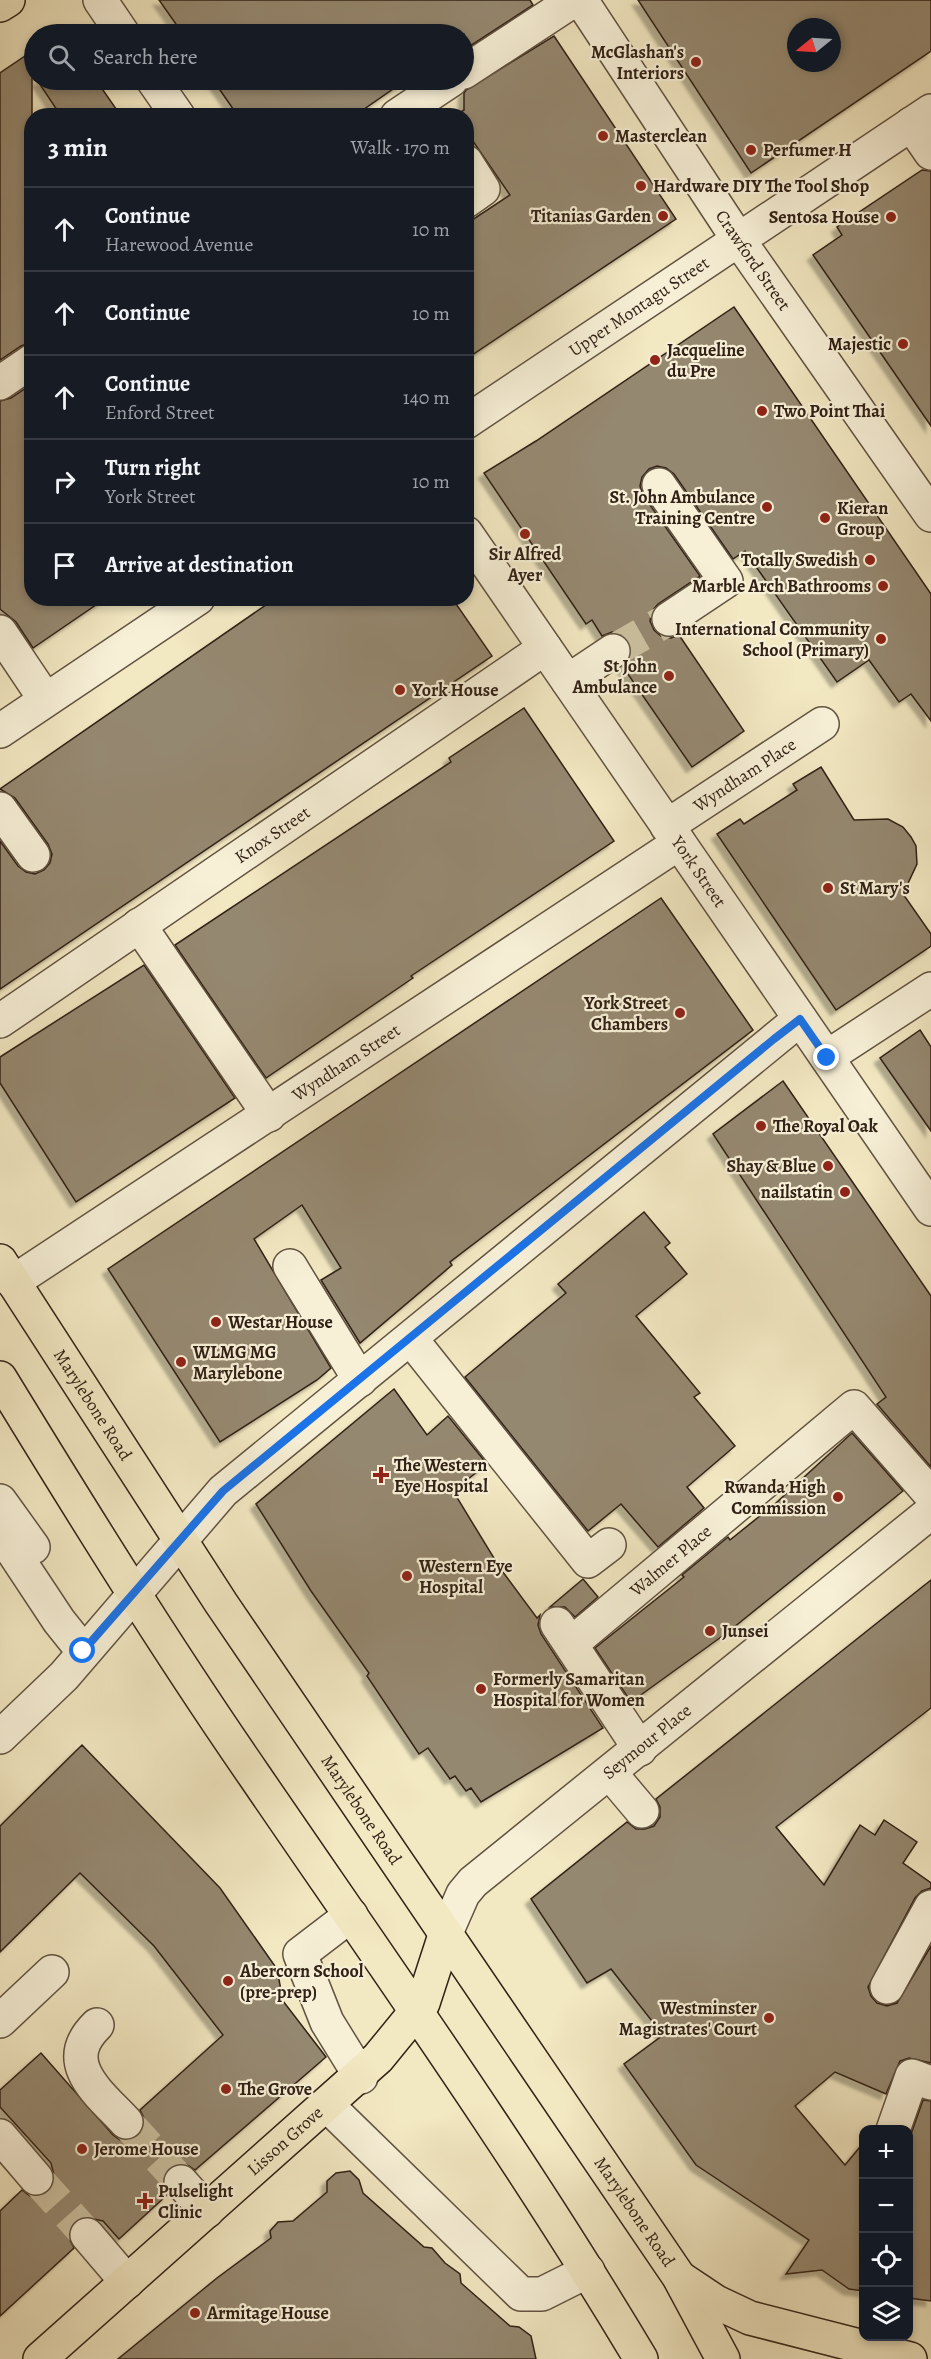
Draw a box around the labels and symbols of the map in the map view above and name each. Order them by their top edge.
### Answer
north arrow [787,18,841,72]
place label: McGlashan's Interiors [591,40,684,85]
marker: McGlashan's Interiors [689,55,703,69]
place label: Masterclean [615,124,707,148]
marker: Masterclean [596,129,610,143]
place label: Perfumer H [763,138,852,162]
marker: Perfumer H [744,143,758,157]
place label: Hardware DIY The Tool Shop [653,174,869,198]
marker: Hardware DIY The Tool Shop [634,179,648,193]
place label: Titanias Garden [531,204,651,228]
street label: Crawford Street [710,205,796,315]
place label: Sentosa House [769,205,879,229]
marker: Titanias Garden [656,209,670,223]
marker: Sentosa House [884,210,898,224]
street label: Upper Montagu Street [564,251,714,362]
place label: Majestic [828,332,891,356]
marker: Majestic [896,337,910,351]
place label: Jacqueline du Pre [667,338,745,383]
marker: Jacqueline du Pre [648,353,662,367]
place label: Two Point Thai [774,399,885,423]
marker: Two Point Thai [755,404,769,418]
place label: St. John Ambulance Training Centre [609,485,755,530]
place label: Kieran Group [837,496,888,541]
marker: St. John Ambulance Training Centre [760,500,774,514]
marker: Kieran Group [818,511,832,525]
marker: Sir Alfred Ayer [518,527,532,541]
place label: Sir Alfred Ayer [489,542,562,587]
place label: Totally Swedish [741,548,858,572]
marker: Totally Swedish [863,553,877,567]
place label: Marble Arch Bathrooms [692,574,871,598]
marker: Marble Arch Bathrooms [876,579,890,593]
place label: International Community School (Primary) [675,617,870,662]
marker: International Community School (Primary) [874,632,888,646]
place label: St John Ambulance [572,654,657,699]
marker: St John Ambulance [662,669,676,683]
place label: York House [411,678,498,702]
marker: York House [393,683,407,697]
street label: Wyndham Place [688,732,801,818]
street label: Knox Street [230,800,315,869]
street label: York Street [665,830,732,912]
place label: St Mary's [840,876,910,900]
marker: St Mary's [821,881,835,895]
place label: York Street Chambers [583,991,668,1036]
marker: York Street Chambers [673,1006,687,1020]
street label: Wyndham Street [287,1018,405,1107]
route end [813,1044,839,1070]
place label: The Royal Oak [773,1114,878,1138]
marker: The Royal Oak [754,1119,768,1133]
place label: Shay & Blue [726,1154,816,1178]
marker: Shay & Blue [821,1159,835,1173]
place label: nailstatin [761,1180,833,1204]
marker: nailstatin [838,1185,852,1199]
place label: Westar House [227,1310,333,1334]
marker: Westar House [209,1315,223,1329]
place label: WLMG MG Marylebone [192,1340,283,1385]
street label: Marylebone Road [48,1344,138,1465]
marker: WLMG MG Marylebone [174,1355,188,1369]
place label: The Western Eye Hospital [394,1453,488,1498]
marker: The Western Eye Hospital [372,1466,390,1484]
place label: Rwanda High Commission [724,1475,826,1520]
marker: Rwanda High Commission [831,1490,845,1504]
street label: Walmer Place [624,1519,717,1602]
place label: Western Eye Hospital [418,1554,512,1599]
marker: Western Eye Hospital [400,1569,414,1583]
place label: Junsei [722,1619,768,1643]
marker: Junsei [703,1624,717,1638]
route start [69,1637,95,1663]
place label: Formerly Samaritan Hospital for Women [493,1667,645,1712]
marker: Formerly Samaritan Hospital for Women [474,1682,488,1696]
street label: Seymour Place [598,1698,696,1785]
street label: Marylebone Road [315,1750,408,1870]
place label: Abercorn School (pre-prep) [239,1959,364,2004]
marker: Abercorn School (pre-prep) [221,1974,235,1988]
place label: Westminster Magistrates' Court [619,1996,758,2041]
marker: Westminster Magistrates' Court [762,2011,776,2025]
place label: The Grove [238,2077,312,2101]
marker: The Grove [219,2082,233,2096]
street label: Lisson Grove [242,2101,328,2181]
place label: Jerome House [94,2137,199,2161]
marker: Jerome House [75,2142,89,2156]
street label: Marylebone Road [589,2152,681,2272]
place label: Pulselight Clinic [158,2179,233,2224]
marker: Pulselight Clinic [136,2192,154,2210]
place label: Armitage House [206,2301,329,2325]
marker: Armitage House [188,2306,202,2320]

